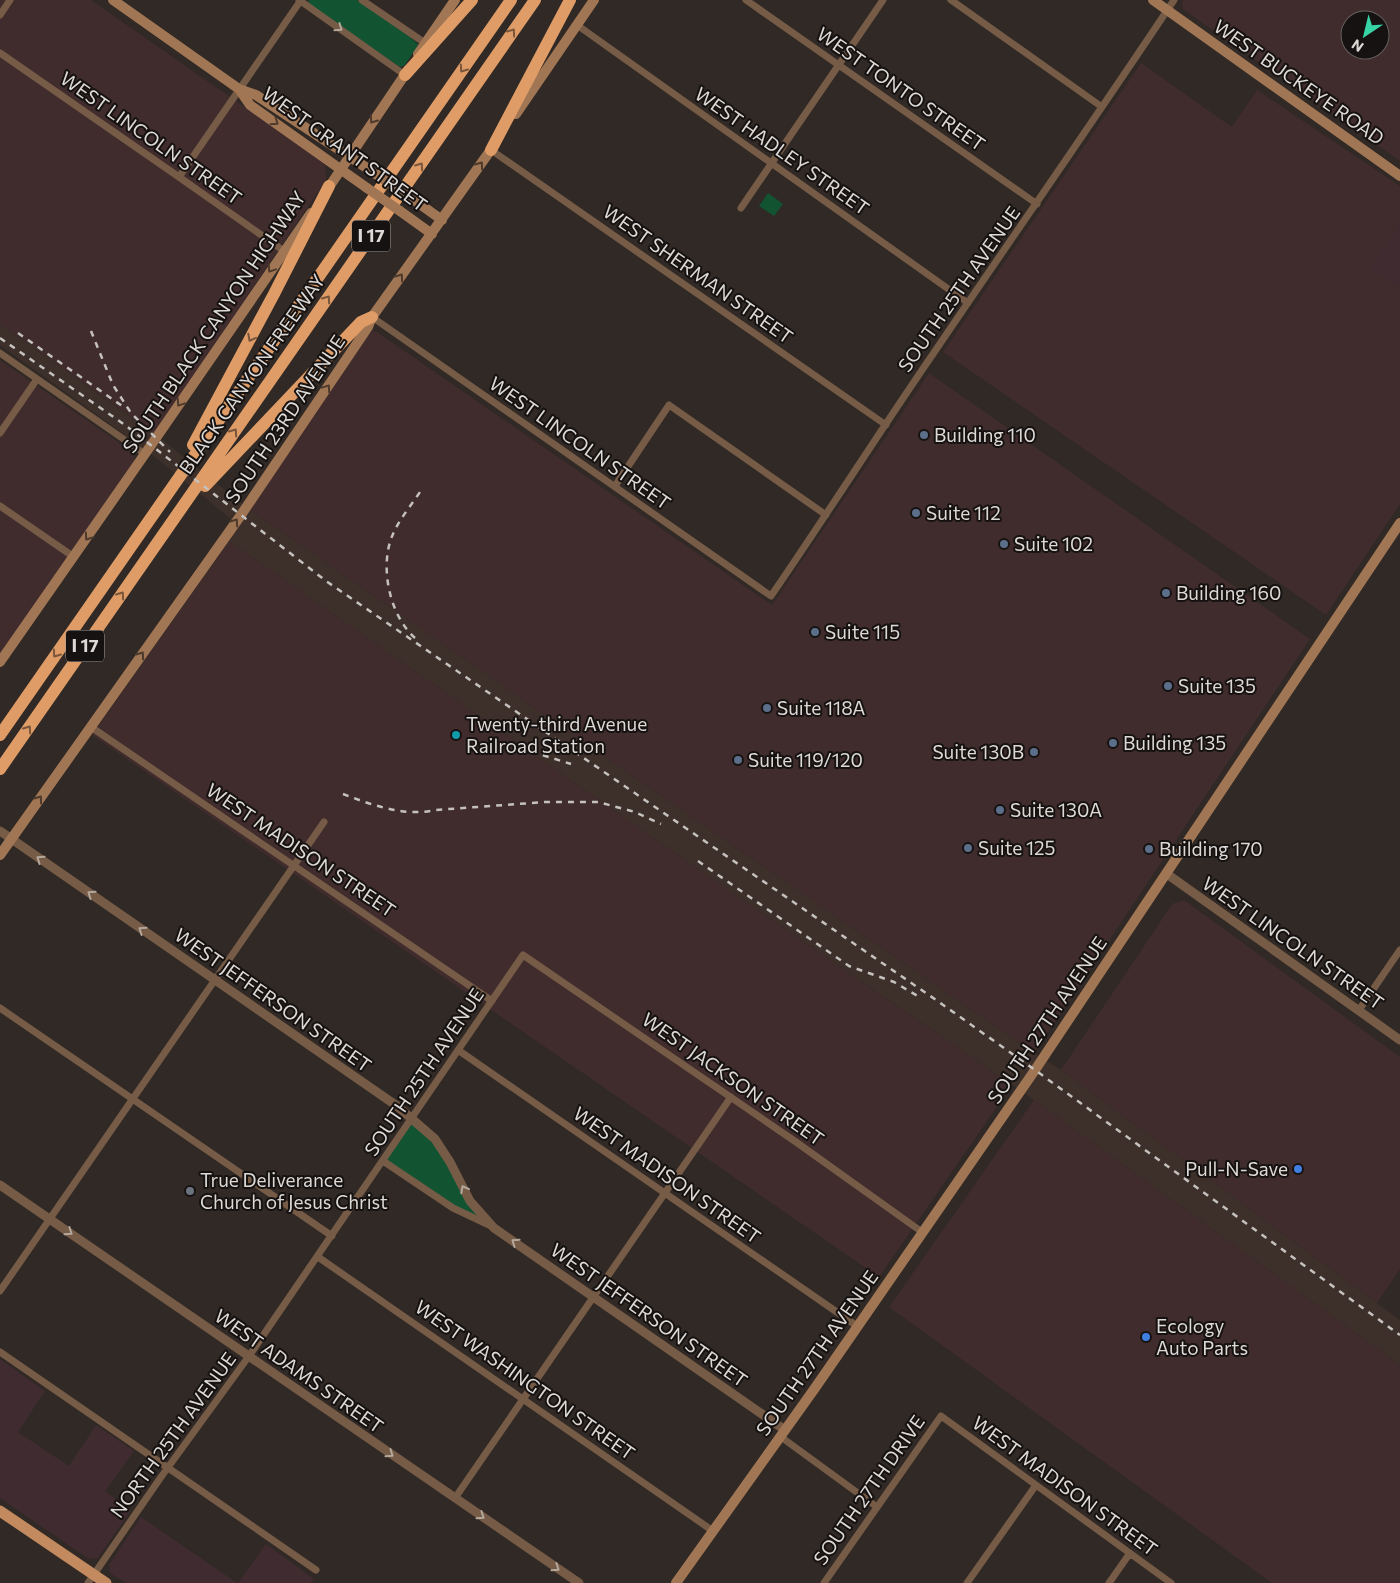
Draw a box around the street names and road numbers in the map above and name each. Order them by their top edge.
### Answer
street label: WEST BUCKEYE ROAD [1210,14,1389,149]
street label: WEST TONTO STREET [813,22,990,155]
street label: WEST LINCOLN STREET [56,66,246,209]
street label: WEST GRANT STREET [259,81,432,216]
street label: WEST HADLEY STREET [691,82,874,220]
street label: SOUTH BLACK CANYON HIGHWAY [117,186,310,457]
street label: WEST SHERMAN STREET [599,199,798,348]
street label: SOUTH 25TH AVENUE [893,201,1025,376]
road number: I 17 [352,220,390,252]
street label: BLACK CANYON FREEWAY [174,269,329,478]
street label: SOUTH 23RD AVENUE [220,330,349,507]
street label: WEST LINCOLN STREET [485,371,675,514]
road number: I 17 [66,630,104,661]
street label: WEST MADISON STREET [202,778,400,922]
street label: WEST LINCOLN STREET [1198,871,1388,1014]
street label: WEST JEFFERSON STREET [170,923,376,1076]
street label: SOUTH 27TH AVENUE [982,932,1111,1108]
street label: SOUTH 25TH AVENUE [359,984,488,1160]
street label: WEST JACKSON STREET [638,1007,829,1150]
street label: WEST MADISON STREET [569,1101,765,1248]
street label: WEST JEFFERSON STREET [546,1238,752,1391]
street label: SOUTH 27TH AVENUE [751,1266,882,1440]
street label: WEST WASHINGTON STREET [411,1295,640,1464]
street label: WEST ADAMS STREET [211,1304,388,1438]
street label: NORTH 25TH AVENUE [105,1348,240,1522]
street label: SOUTH 27TH DRIVE [808,1410,929,1569]
street label: WEST MADISON STREET [968,1411,1162,1560]

